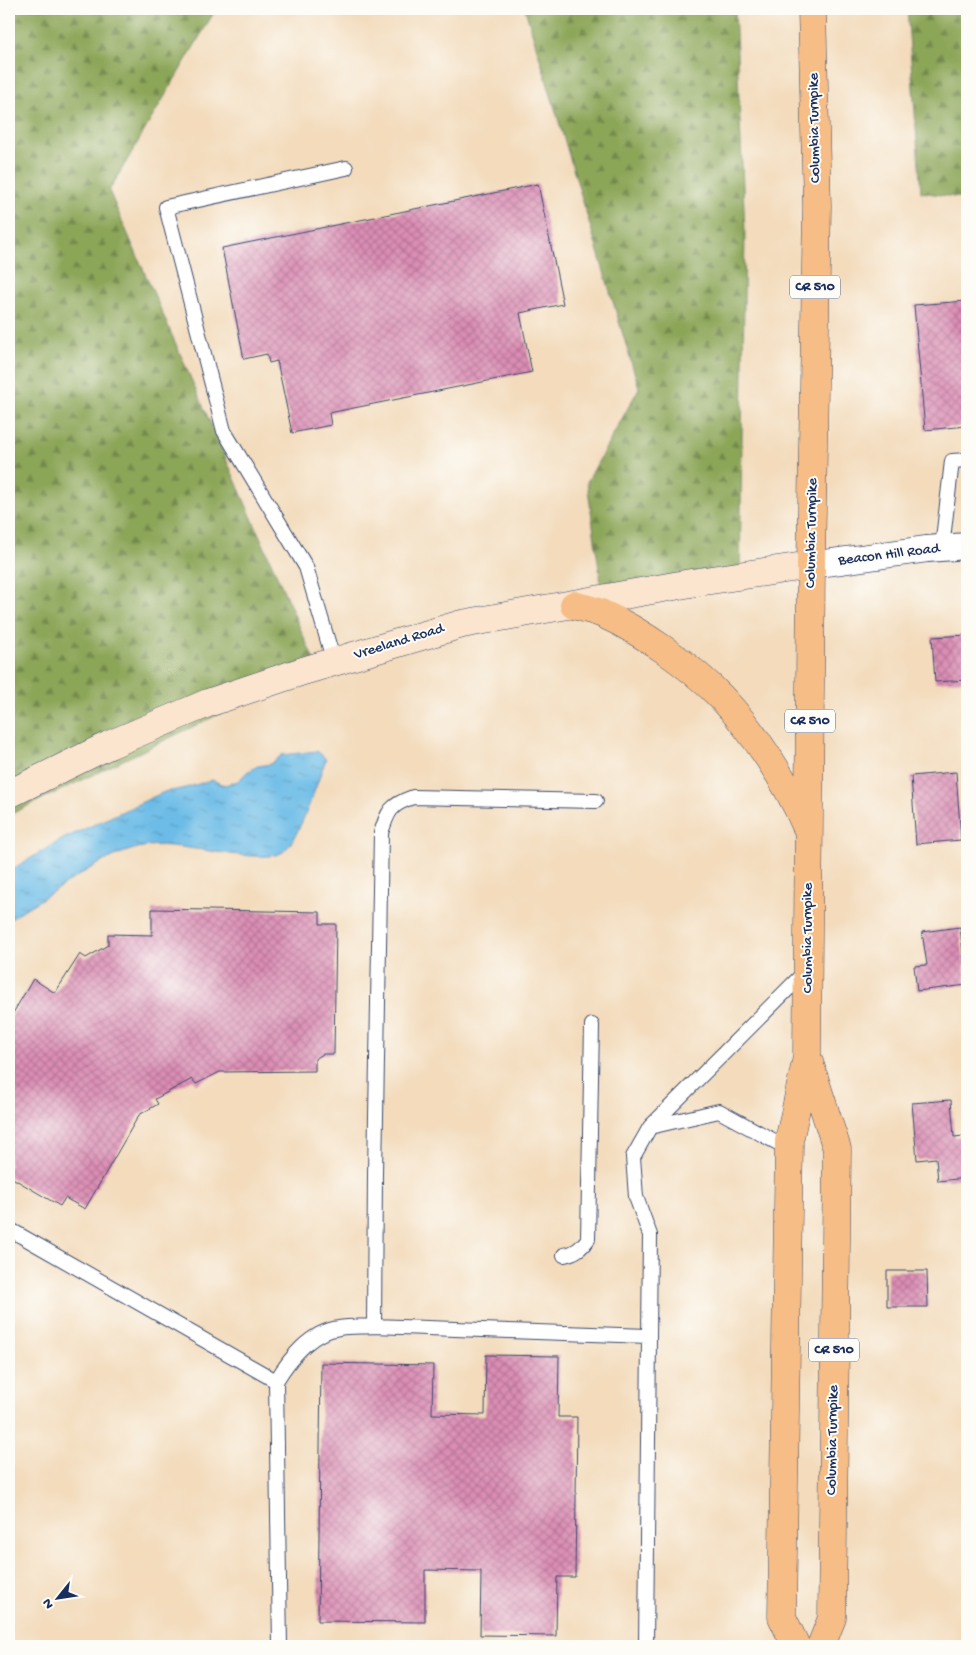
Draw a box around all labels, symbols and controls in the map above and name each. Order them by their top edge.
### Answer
street label: Columbia Turnpike [805,72,825,183]
road number: CR 510 [790,276,840,298]
street label: Columbia Turnpike [802,477,822,588]
street label: Beacon Hill Road [836,540,942,570]
street label: Vreeland Road [351,619,447,664]
road number: CR 510 [785,709,835,732]
street label: Columbia Turnpike [799,883,817,993]
road number: CR 510 [809,1338,859,1362]
street label: Columbia Turnpike [823,1384,843,1495]
north arrow [32,1572,82,1622]
text: N [39,1595,59,1611]

